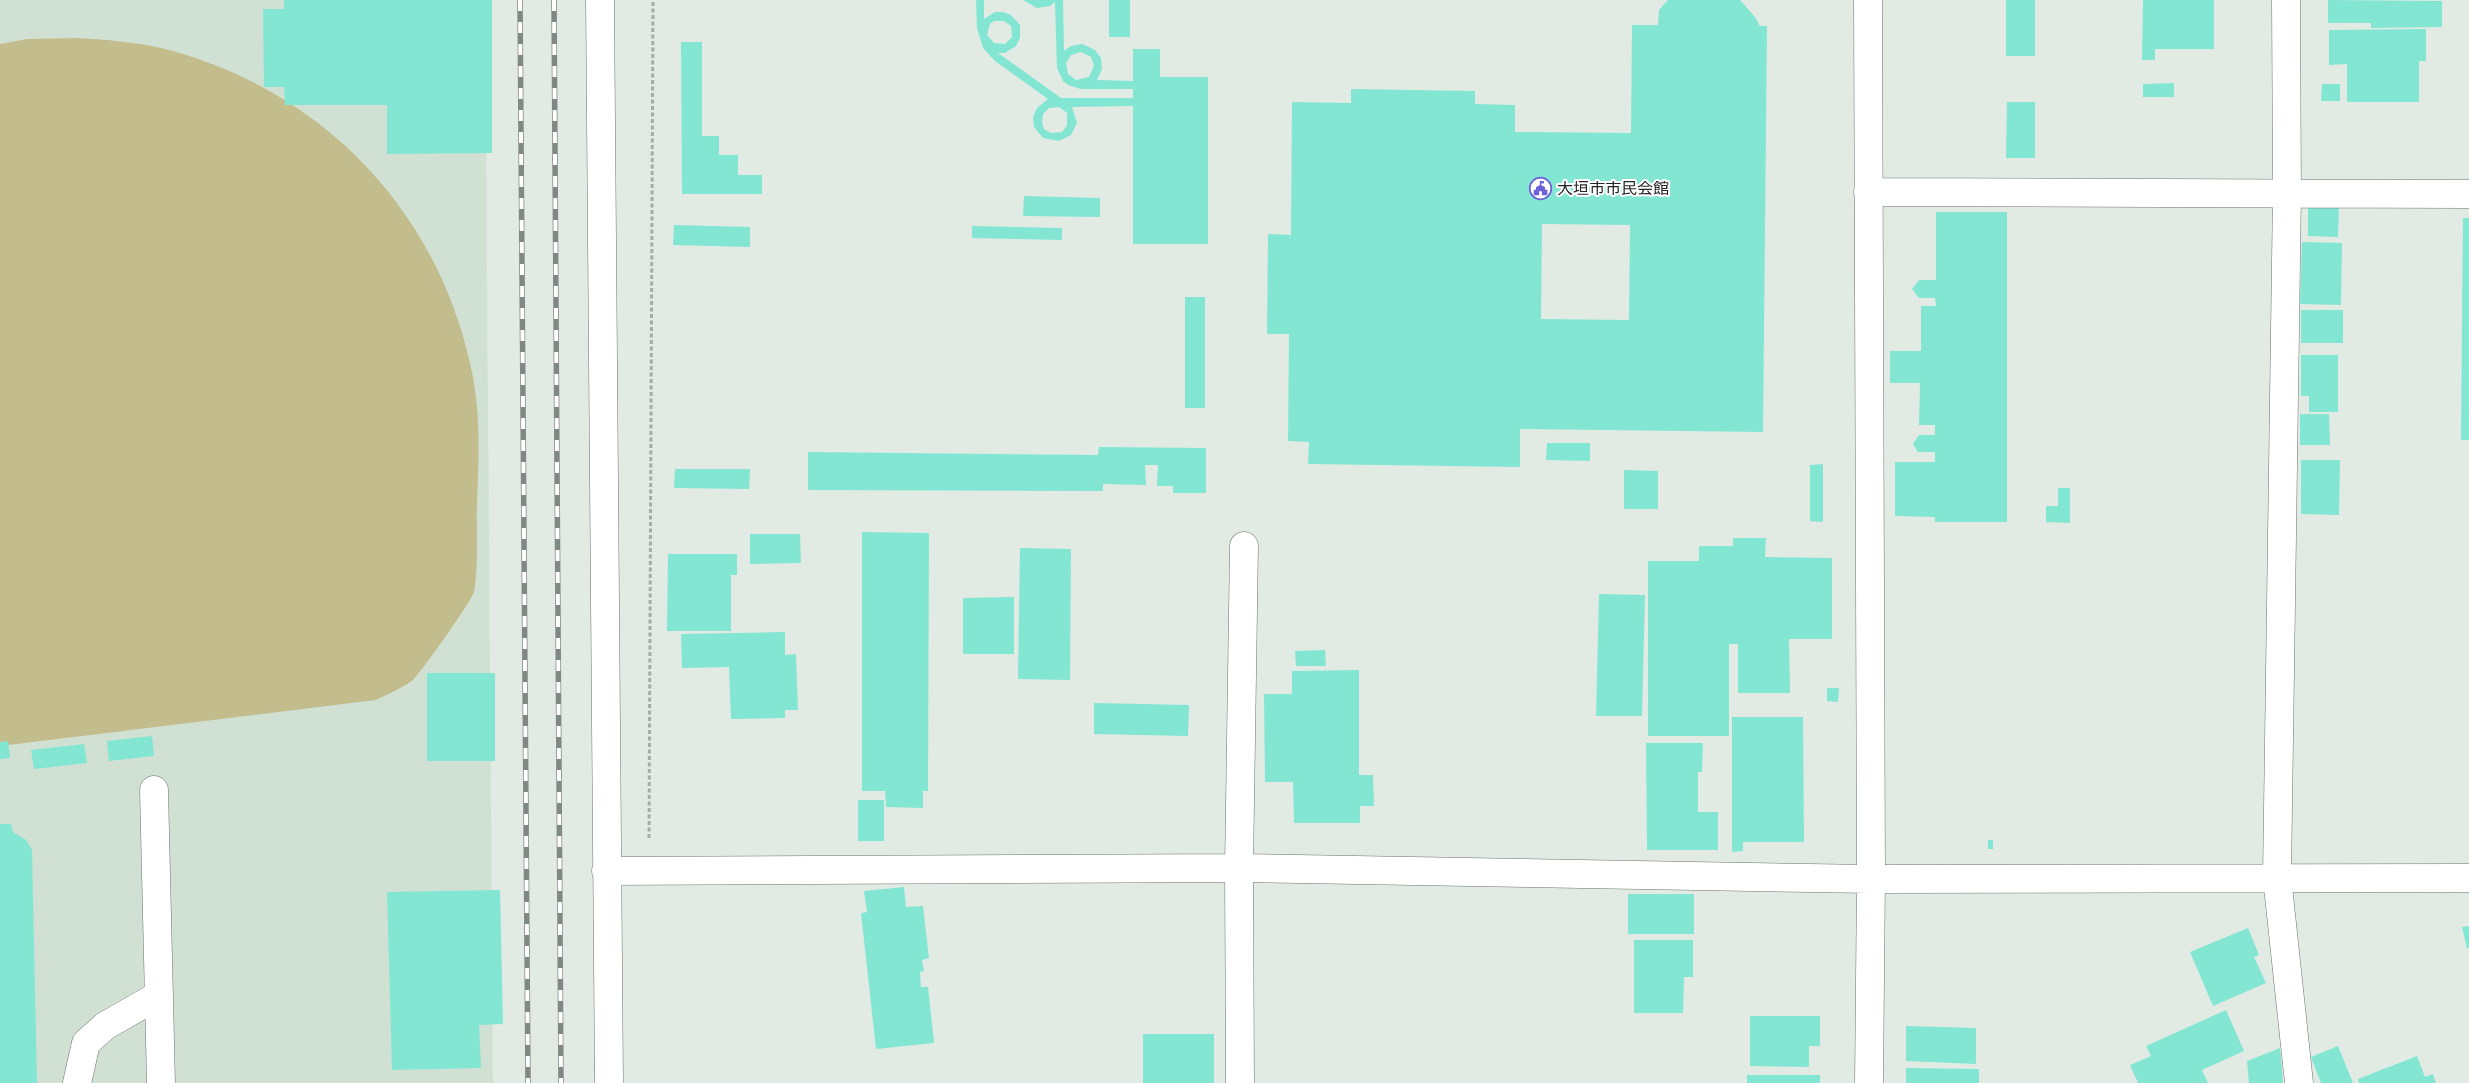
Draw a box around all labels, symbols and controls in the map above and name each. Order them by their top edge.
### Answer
public building icon: 大垣市市民会館 [1529,176,1553,200]
place label: 大垣市市民会館 [1557,179,1669,199]

